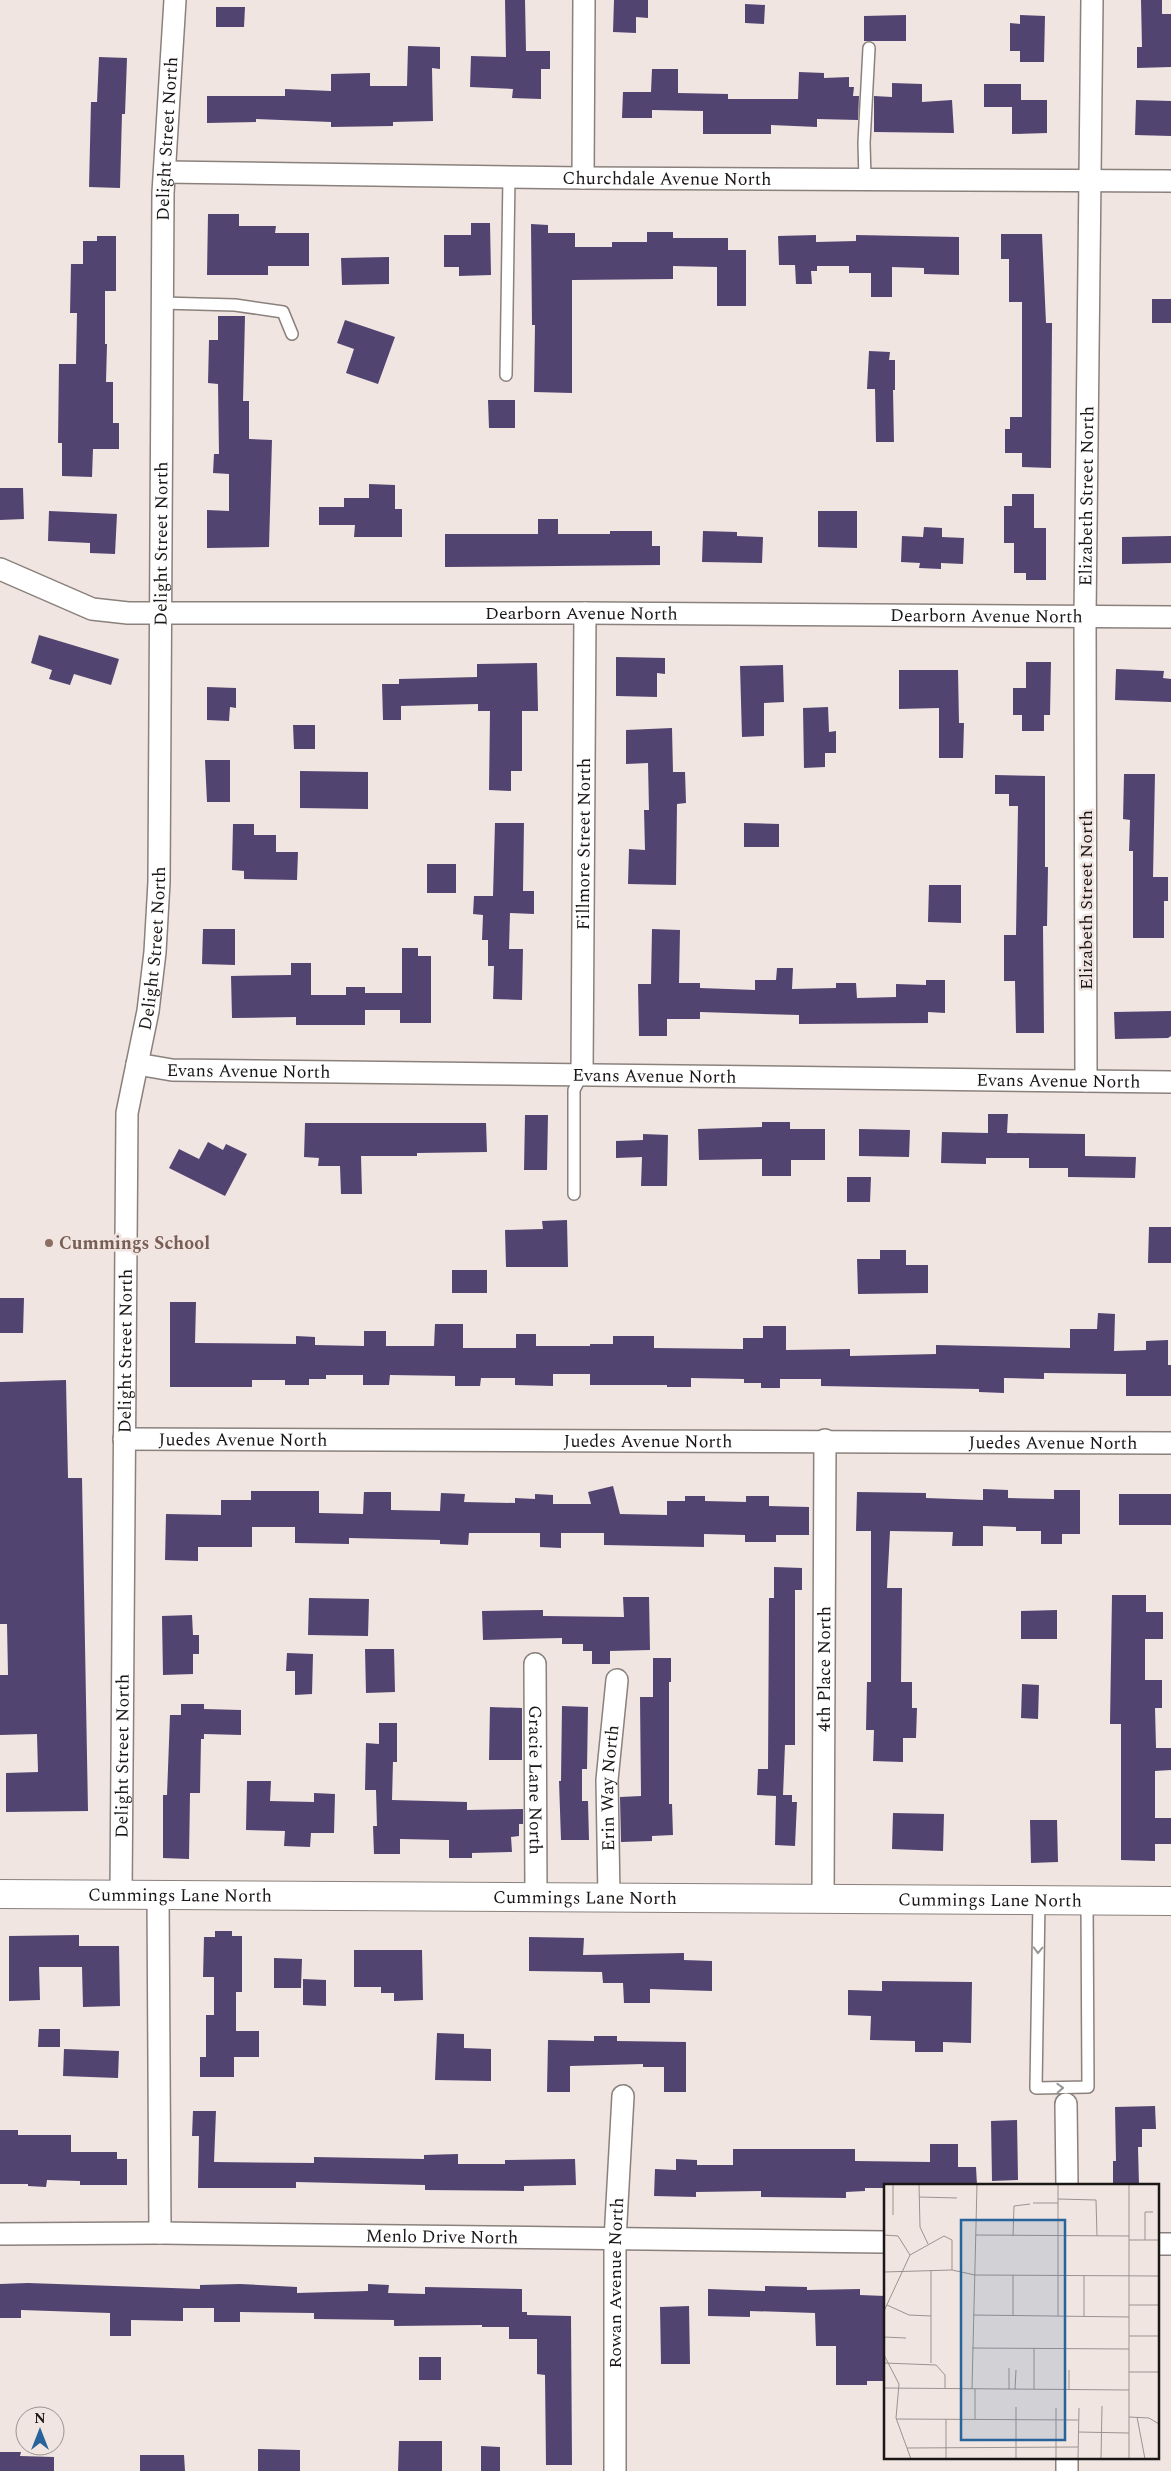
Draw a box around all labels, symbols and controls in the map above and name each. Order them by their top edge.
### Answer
street label: Delight Street North [149,56,185,221]
street label: Churchdale Avenue North [562,164,772,192]
street label: Elizabeth Street North [1072,406,1101,586]
street label: Delight Street North [147,461,175,626]
street label: Dearborn Avenue North [485,600,678,627]
street label: Dearborn Avenue North [890,602,1083,630]
street label: Fillmore Street North [569,758,598,930]
street label: Elizabeth Street North [1073,810,1100,990]
street label: Delight Street North [131,866,173,1033]
street label: Evans Avenue North [166,1056,331,1085]
street label: Evans Avenue North [572,1061,737,1090]
street label: Evans Avenue North [976,1066,1141,1095]
place label: Cummings School [59,1230,210,1257]
marker: Cummings School [43,1237,55,1249]
street label: Delight Street North [111,1269,139,1433]
street label: Juedes Avenue North [159,1426,327,1453]
street label: Juedes Avenue North [564,1427,732,1455]
street label: Juedes Avenue North [969,1429,1137,1456]
street label: 4th Place North [810,1606,838,1732]
street label: Delight Street North [108,1674,136,1838]
street label: Gracie Lane North [522,1705,549,1855]
street label: Erin Way North [593,1724,626,1852]
street label: Cummings Lane North [88,1881,272,1909]
street label: Cummings Lane North [493,1883,677,1912]
street label: Cummings Lane North [898,1886,1082,1914]
one-way arrow [1033,1946,1043,1954]
one-way arrow [1056,2082,1064,2093]
inset map [884,2184,1158,2458]
street label: Rowan Avenue North [601,2197,631,2369]
street label: Menlo Drive North [365,2222,519,2251]
north arrow [15,2406,65,2456]
text: N [34,2408,46,2429]

